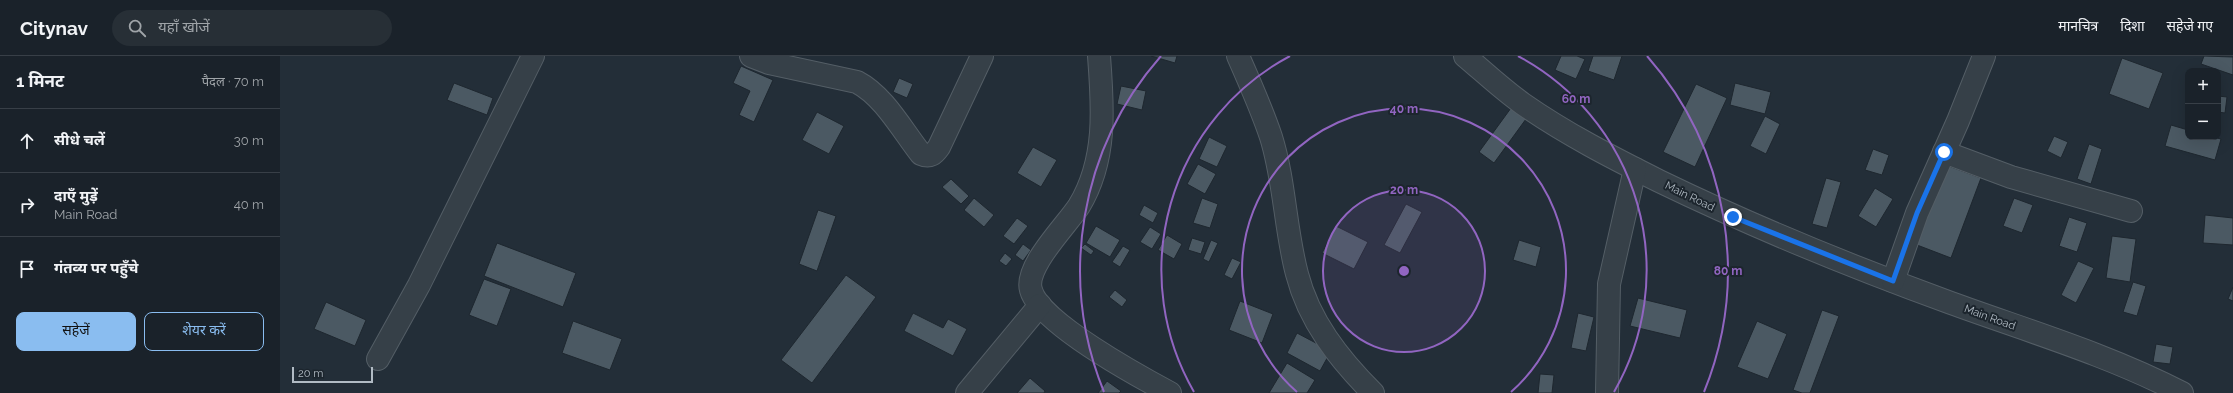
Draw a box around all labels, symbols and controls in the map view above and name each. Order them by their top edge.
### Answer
search box [112,10,392,46]
text: Citynav [20,17,88,39]
icon: search [126,17,148,39]
text: यहाँ खोजें [158,18,210,36]
text: मानचित्र [2058,18,2098,34]
text: दिशा [2120,18,2145,34]
text: सहेजे गए [2167,18,2213,34]
map controls [2185,68,2221,140]
button: + [2185,68,2221,104]
text: 1 मिनट [16,71,64,91]
text: पैदल · 70 m [202,74,264,89]
text: 60 m [1562,92,1590,106]
text: 40 m [1390,102,1418,116]
button: − [2185,104,2221,140]
icon: ahead [16,130,38,152]
text: सीधे चलें [54,131,105,149]
text: 30 m [234,133,264,148]
route start [1935,143,1953,161]
street label: Main Road [1663,179,1717,214]
text: 20 m [1390,183,1418,197]
text: दाएँ मुड़ें [54,187,98,205]
icon: right [16,194,38,216]
text: 40 m [234,197,264,212]
text: Main Road [54,207,117,222]
route end [1724,208,1742,226]
icon: arrive [16,258,38,280]
text: गंतव्य पर पहुँचे [54,259,138,277]
centre of rings [1397,264,1411,278]
text: 80 m [1714,264,1742,278]
street label: Main Road [1962,302,2017,333]
button: सहेजें [16,312,136,351]
button: शेयर करें [144,312,264,351]
scale bar [292,365,373,384]
text: 20 m [298,367,323,380]

